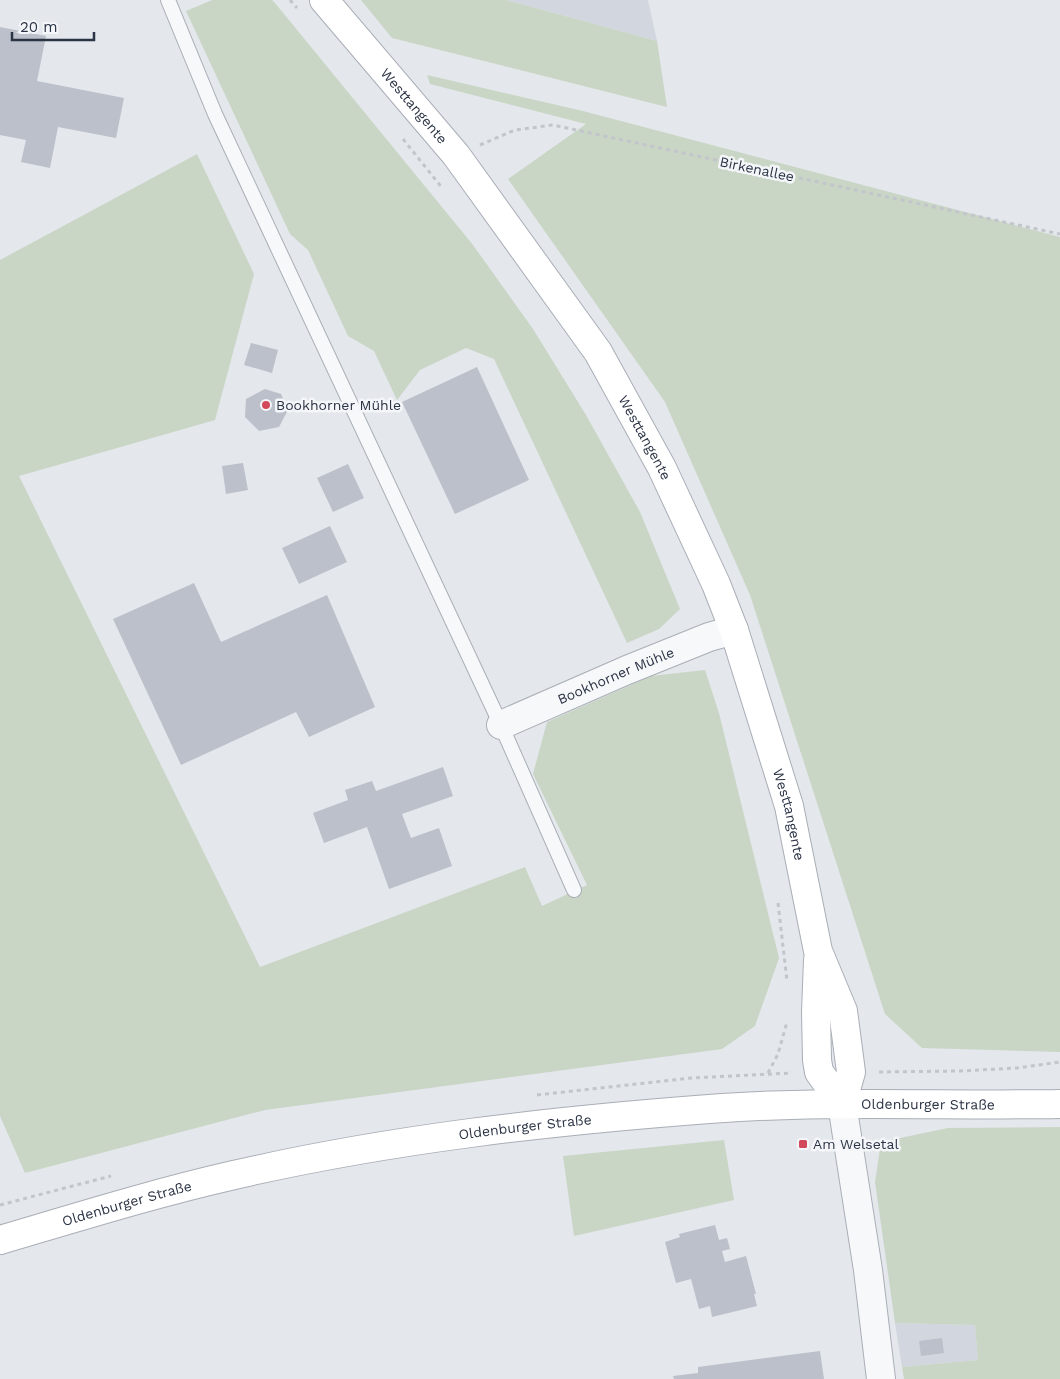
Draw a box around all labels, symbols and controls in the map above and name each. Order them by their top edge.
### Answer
scale bar [12,10,95,42]
text: 20 m [20,18,58,36]
street label: Westtangente [378,65,451,147]
street label: Birkenallee [718,153,796,185]
street label: Westtangente [615,392,674,482]
place label: Bookhorner Mühle [276,397,401,413]
marker: Bookhorner Mühle [260,399,272,411]
street label: Bookhorner Mühle [555,644,676,707]
street label: Westtangente [770,767,808,862]
street label: Oldenburger Straße [861,1096,995,1112]
street label: Oldenburger Straße [457,1111,592,1143]
place label: Am Welsetal [813,1136,899,1152]
marker: Am Welsetal [797,1138,809,1150]
street label: Oldenburger Straße [60,1178,193,1229]

